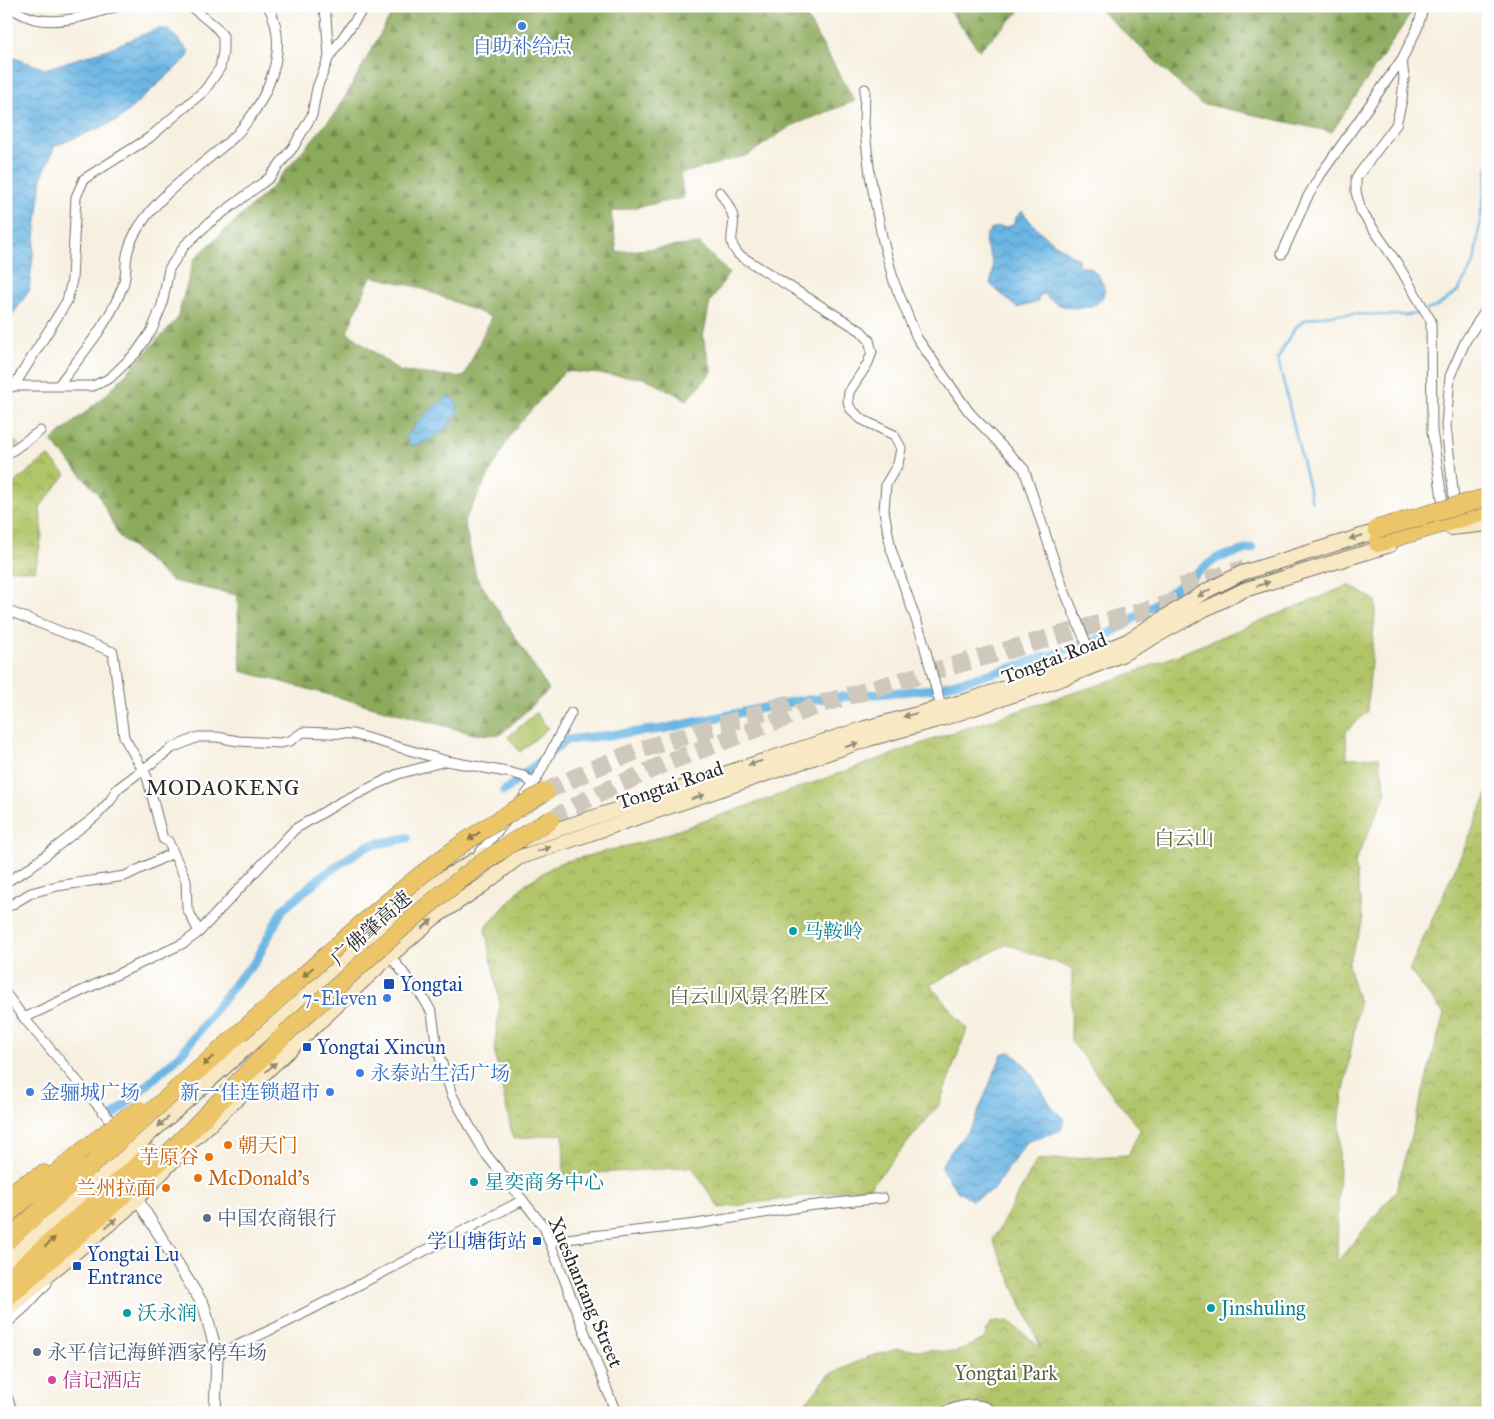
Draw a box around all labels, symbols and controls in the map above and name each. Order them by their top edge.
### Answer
marker: 自助补给点 [516,20,528,32]
place label: 自助补给点 [472,34,572,58]
one-way arrow [1348,534,1363,542]
one-way arrow [1255,580,1270,587]
one-way arrow [1197,588,1210,597]
street label: Tongtai Road [998,627,1110,690]
one-way arrow [903,712,918,720]
one-way arrow [845,741,860,748]
street label: Tongtai Road [614,756,726,815]
one-way arrow [747,760,762,768]
district label: MODAOKENG [146,775,300,801]
one-way arrow [691,792,706,800]
park label: 白云山 [1154,826,1214,850]
one-way arrow [467,831,481,841]
one-way arrow [537,845,552,852]
street label: 广佛肇高速 [326,886,416,970]
one-way arrow [421,919,433,930]
place label: 马鞍岭 [803,919,863,943]
marker: 马鞍岭 [787,925,799,937]
one-way arrow [301,967,314,978]
place label: Yongtai [400,972,463,997]
marker: Yongtai [382,977,396,991]
park label: 白云山风景名胜区 [669,984,829,1008]
place label: 7-Eleven [302,986,377,1010]
marker: 7-Eleven [381,992,393,1004]
place label: Yongtai Xincun [317,1035,446,1060]
marker: Yongtai Xincun [301,1041,313,1053]
one-way arrow [203,1055,215,1067]
one-way arrow [265,1061,277,1073]
place label: 永泰站生活广场 [370,1061,510,1085]
marker: 永泰站生活广场 [354,1067,366,1079]
place label: 金骊城广场 [40,1080,140,1104]
place label: 新一佳连锁超市 [180,1080,320,1104]
marker: 金骊城广场 [24,1086,36,1098]
marker: 新一佳连锁超市 [324,1086,336,1098]
one-way arrow [157,1116,169,1128]
place label: 朝天门 [238,1133,298,1157]
marker: 朝天门 [222,1139,234,1151]
place label: 芋原谷 [139,1145,199,1169]
marker: 芋原谷 [203,1151,215,1163]
place label: McDonald's [208,1166,310,1190]
place label: 星奕商务中心 [484,1170,604,1194]
marker: McDonald's [192,1172,204,1184]
place label: 兰州拉面 [76,1176,156,1200]
marker: 星奕商务中心 [468,1176,480,1188]
marker: 兰州拉面 [160,1182,172,1194]
place label: 中国农商银行 [217,1206,337,1230]
marker: 中国农商银行 [201,1212,213,1224]
street label: Xueshantang Street [543,1213,629,1371]
one-way arrow [104,1217,117,1228]
place label: 学山塘街站 [427,1229,527,1253]
marker: 学山塘街站 [531,1235,543,1247]
one-way arrow [43,1237,56,1248]
place label: Yongtai Lu Entrance [87,1242,180,1289]
marker: Yongtai Lu Entrance [71,1260,83,1272]
place label: Jinshuling [1219,1296,1306,1321]
place label: 沃永润 [137,1301,197,1325]
marker: Jinshuling [1205,1302,1217,1314]
marker: 沃永润 [121,1307,133,1319]
place label: 永平信记海鲜酒家停车场 [47,1340,267,1364]
marker: 永平信记海鲜酒家停车场 [31,1346,43,1358]
park label: Yongtai Park [954,1361,1058,1386]
place label: 信记酒店 [62,1368,142,1392]
marker: 信记酒店 [46,1374,58,1386]

